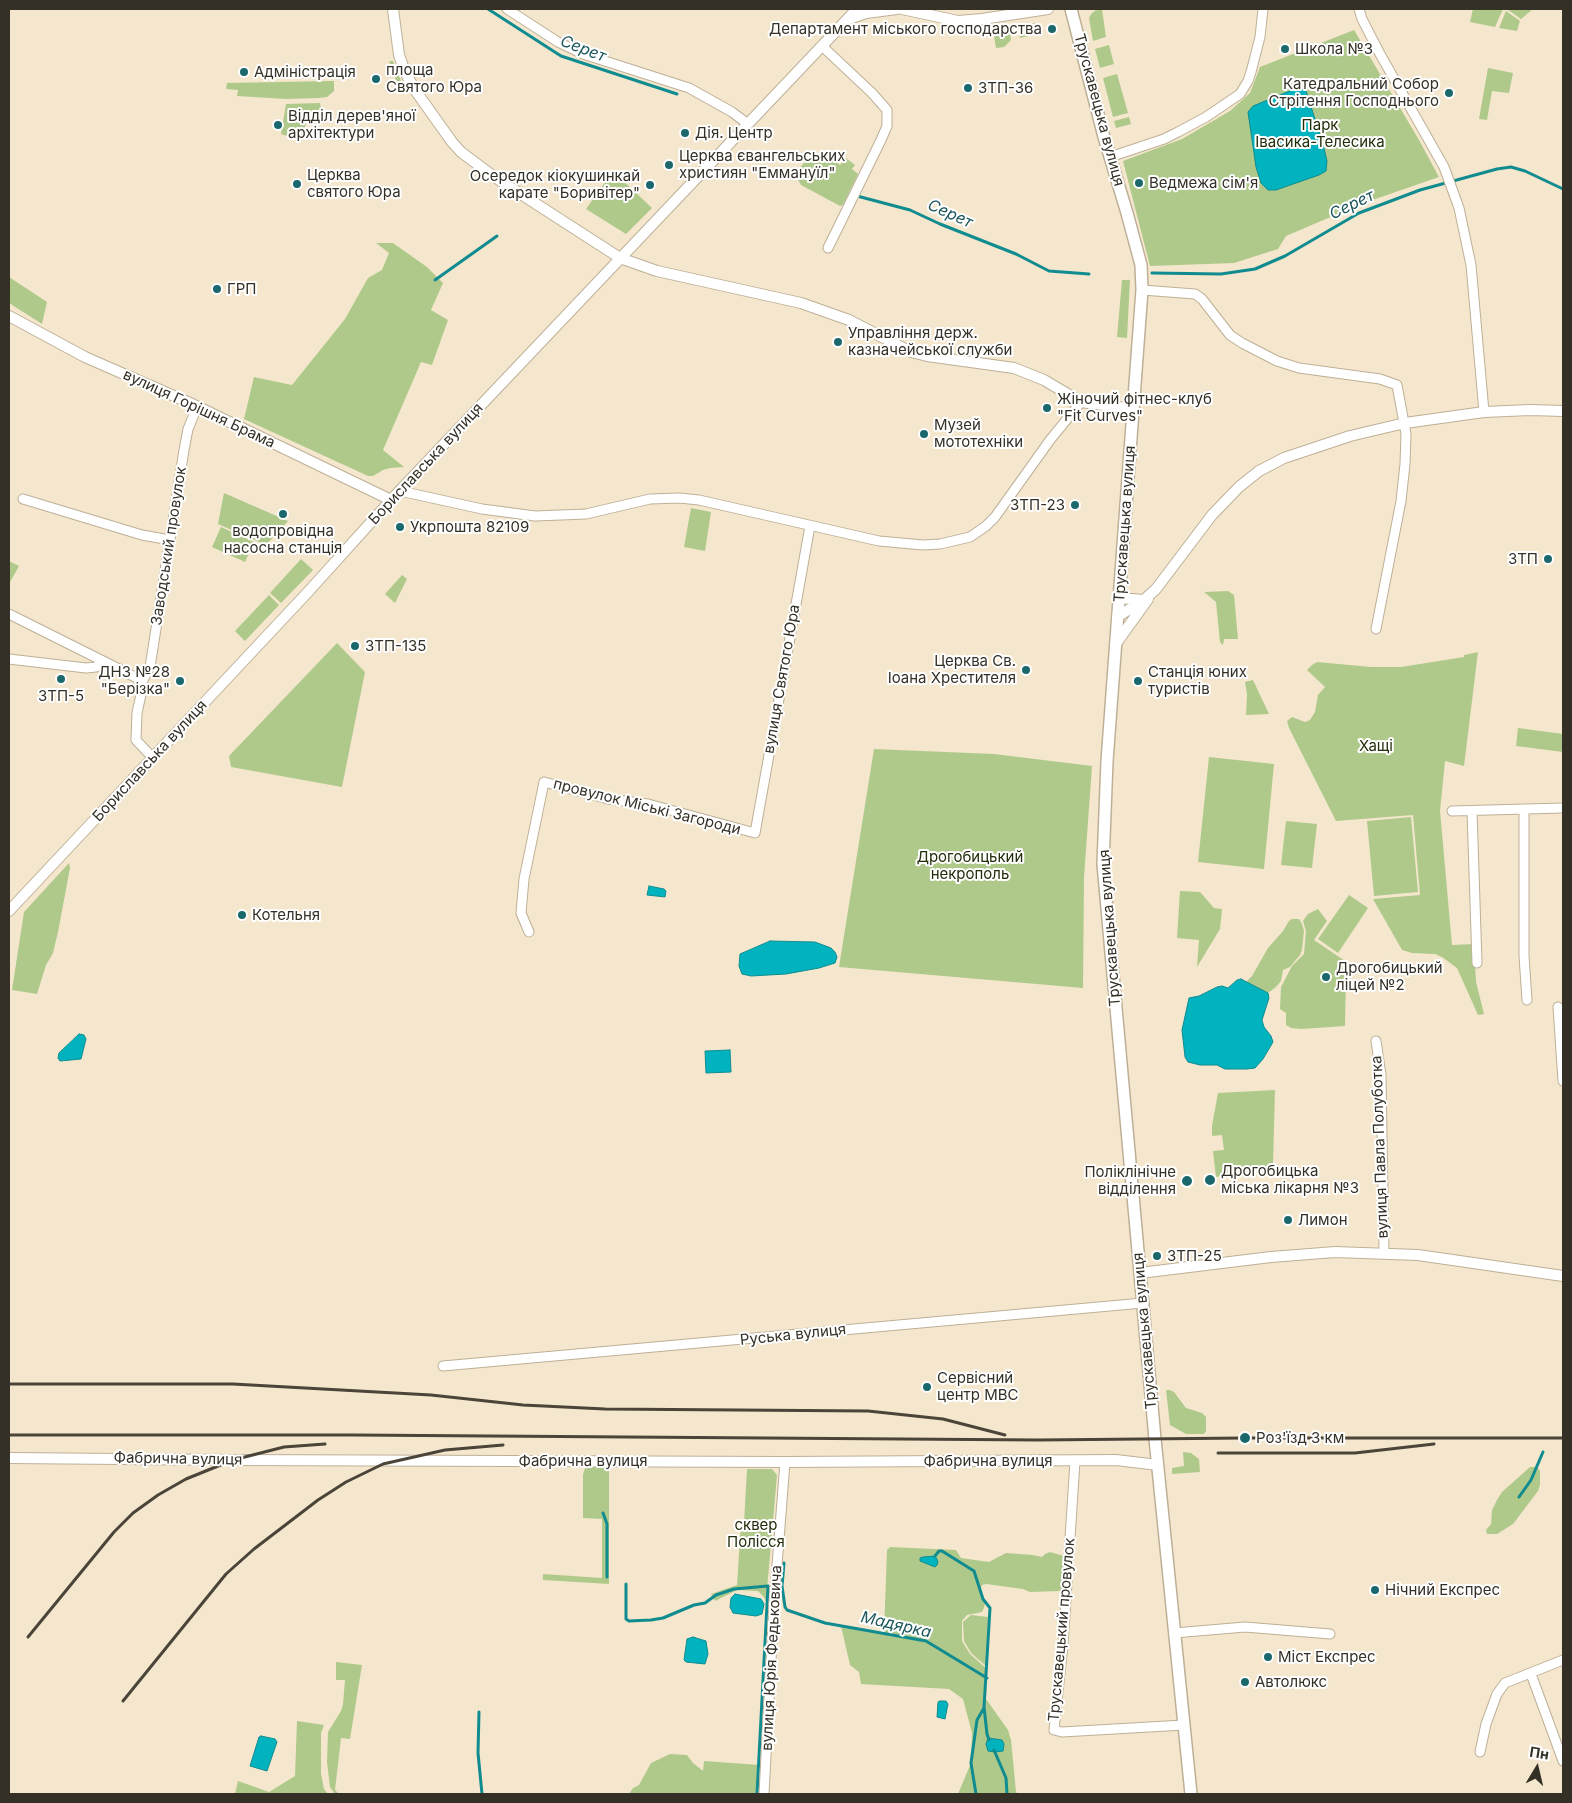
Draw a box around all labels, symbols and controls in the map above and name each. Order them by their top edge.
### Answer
place label: Департамент міського господарства [769,20,1042,38]
marker: Департамент міського господарства [1046,23,1058,35]
water label: Серет [557,32,609,66]
street label: Трускавецька вулиця [1070,32,1128,188]
place label: Школа №3 [1295,40,1373,58]
marker: Школа №3 [1279,43,1291,55]
place label: площа Святого Юра [386,61,482,96]
place label: Адміністрація [254,63,356,81]
marker: Адміністрація [238,66,250,78]
marker: площа Святого Юра [370,73,382,85]
place label: Катедральний Собор Стрітення Господнього [1268,75,1439,110]
place label: ЗТП-36 [978,79,1033,97]
marker: ЗТП-36 [962,82,974,94]
marker: Катедральний Собор Стрітення Господнього [1443,87,1455,99]
place label: Відділ дерев'яної архітектури [288,107,416,142]
park label: Парк Івасика-Телесика [1255,116,1385,151]
marker: Відділ дерев'яної архітектури [272,119,284,131]
place label: Дія. Центр [695,124,773,142]
marker: Дія. Центр [679,127,691,139]
place label: Церква євангельських християн "Еммануїл" [679,147,845,182]
marker: Церква євангельських християн "Еммануїл" [663,159,675,171]
place label: Церква святого Юра [307,166,401,201]
place label: Осередок кіокушинкай карате "Боривітер" [470,167,640,202]
place label: Ведмежа сім'я [1149,174,1258,192]
marker: Ведмежа сім'я [1133,177,1145,189]
marker: Церква святого Юра [291,178,303,190]
marker: Осередок кіокушинкай карате "Боривітер" [644,179,656,191]
water label: Серет [1327,186,1377,224]
water label: Серет [924,196,976,232]
place label: ГРП [227,280,256,298]
marker: ГРП [211,283,223,295]
place label: Управління держ. казначейської служби [848,324,1012,359]
marker: Управління держ. казначейської служби [832,336,844,348]
street label: вулиця Горішня Брама [120,366,278,452]
place label: Жіночий фітнес-клуб "Fit Curves" [1057,390,1212,425]
street label: Бориславська вулиця [365,400,487,528]
marker: Жіночий фітнес-клуб "Fit Curves" [1041,402,1053,414]
place label: Музей мототехніки [934,416,1023,451]
marker: Музей мототехніки [918,428,930,440]
street label: Трускавецька вулиця [1111,445,1139,603]
street label: Заводський провулок [148,465,190,627]
place label: ЗТП-23 [1010,496,1065,514]
marker: ЗТП-23 [1069,499,1081,511]
marker: водопровідна насосна станція [277,508,289,520]
place label: Укрпошта 82109 [410,518,529,536]
marker: Укрпошта 82109 [394,521,406,533]
place label: водопровідна насосна станція [224,522,342,557]
place label: ЗТП [1508,550,1538,568]
marker: ЗТП [1542,553,1554,565]
street label: вулиця Святого Юра [760,603,804,755]
place label: ЗТП-135 [365,637,426,655]
marker: ЗТП-135 [349,640,361,652]
place label: Церква Св. Іоана Хрестителя [888,652,1016,687]
place label: ДНЗ №28 "Берізка" [98,663,170,698]
place label: Станція юних туристів [1148,663,1247,698]
marker: Церква Св. Іоана Хрестителя [1020,664,1032,676]
marker: ЗТП-5 [55,673,67,685]
marker: ДНЗ №28 "Берізка" [174,675,186,687]
marker: Станція юних туристів [1132,675,1144,687]
place label: ЗТП-5 [38,687,84,705]
street label: Бориславська вулиця [89,697,211,825]
park label: Хащі [1359,737,1393,755]
street label: провулок Міські Загороди [551,775,743,839]
park label: Дрогобицький некрополь [917,848,1023,883]
street label: Трускавецька вулиця [1096,849,1124,1007]
place label: Котельня [252,906,320,924]
marker: Котельня [236,909,248,921]
place label: Дрогобицький ліцей №2 [1336,959,1443,994]
marker: Дрогобицький ліцей №2 [1320,971,1332,983]
street label: вулиця Павла Полуботка [1368,1055,1392,1239]
place label: Дрогобицька міська лікарня №3 [1221,1162,1359,1197]
place label: Поліклінічне відділення [1084,1163,1176,1198]
marker: Дрогобицька міська лікарня №3 [1203,1173,1217,1187]
marker: Поліклінічне відділення [1180,1174,1194,1188]
place label: Лимон [1298,1211,1348,1229]
marker: Лимон [1282,1214,1294,1226]
place label: ЗТП-25 [1167,1247,1222,1265]
marker: ЗТП-25 [1151,1250,1163,1262]
street label: Трускавецька вулиця [1129,1252,1161,1410]
street label: Руська вулиця [739,1320,847,1350]
place label: Сервісний центр МВС [937,1369,1019,1404]
marker: Сервісний центр МВС [921,1381,933,1393]
place label: Роз'їзд 3 км [1256,1429,1344,1447]
marker: Роз'їзд 3 км [1238,1431,1252,1445]
street label: Фабрична вулиця [113,1449,243,1469]
street label: Фабрична вулиця [519,1452,647,1470]
street label: Фабрична вулиця [924,1452,1052,1470]
park label: сквер Полісся [727,1516,785,1551]
street label: Трускавецький провулок [1045,1537,1079,1723]
street label: вулиця Юрія Федьковича [758,1565,786,1751]
place label: Нічний Експрес [1385,1581,1500,1599]
marker: Нічний Експрес [1369,1584,1381,1596]
water label: Мадярка [859,1608,933,1642]
place label: Міст Експрес [1278,1648,1376,1666]
marker: Міст Експрес [1262,1651,1274,1663]
place label: Автолюкс [1255,1673,1327,1691]
marker: Автолюкс [1239,1676,1251,1688]
north arrow [1512,1743,1562,1793]
text: Пн [1529,1743,1550,1763]

